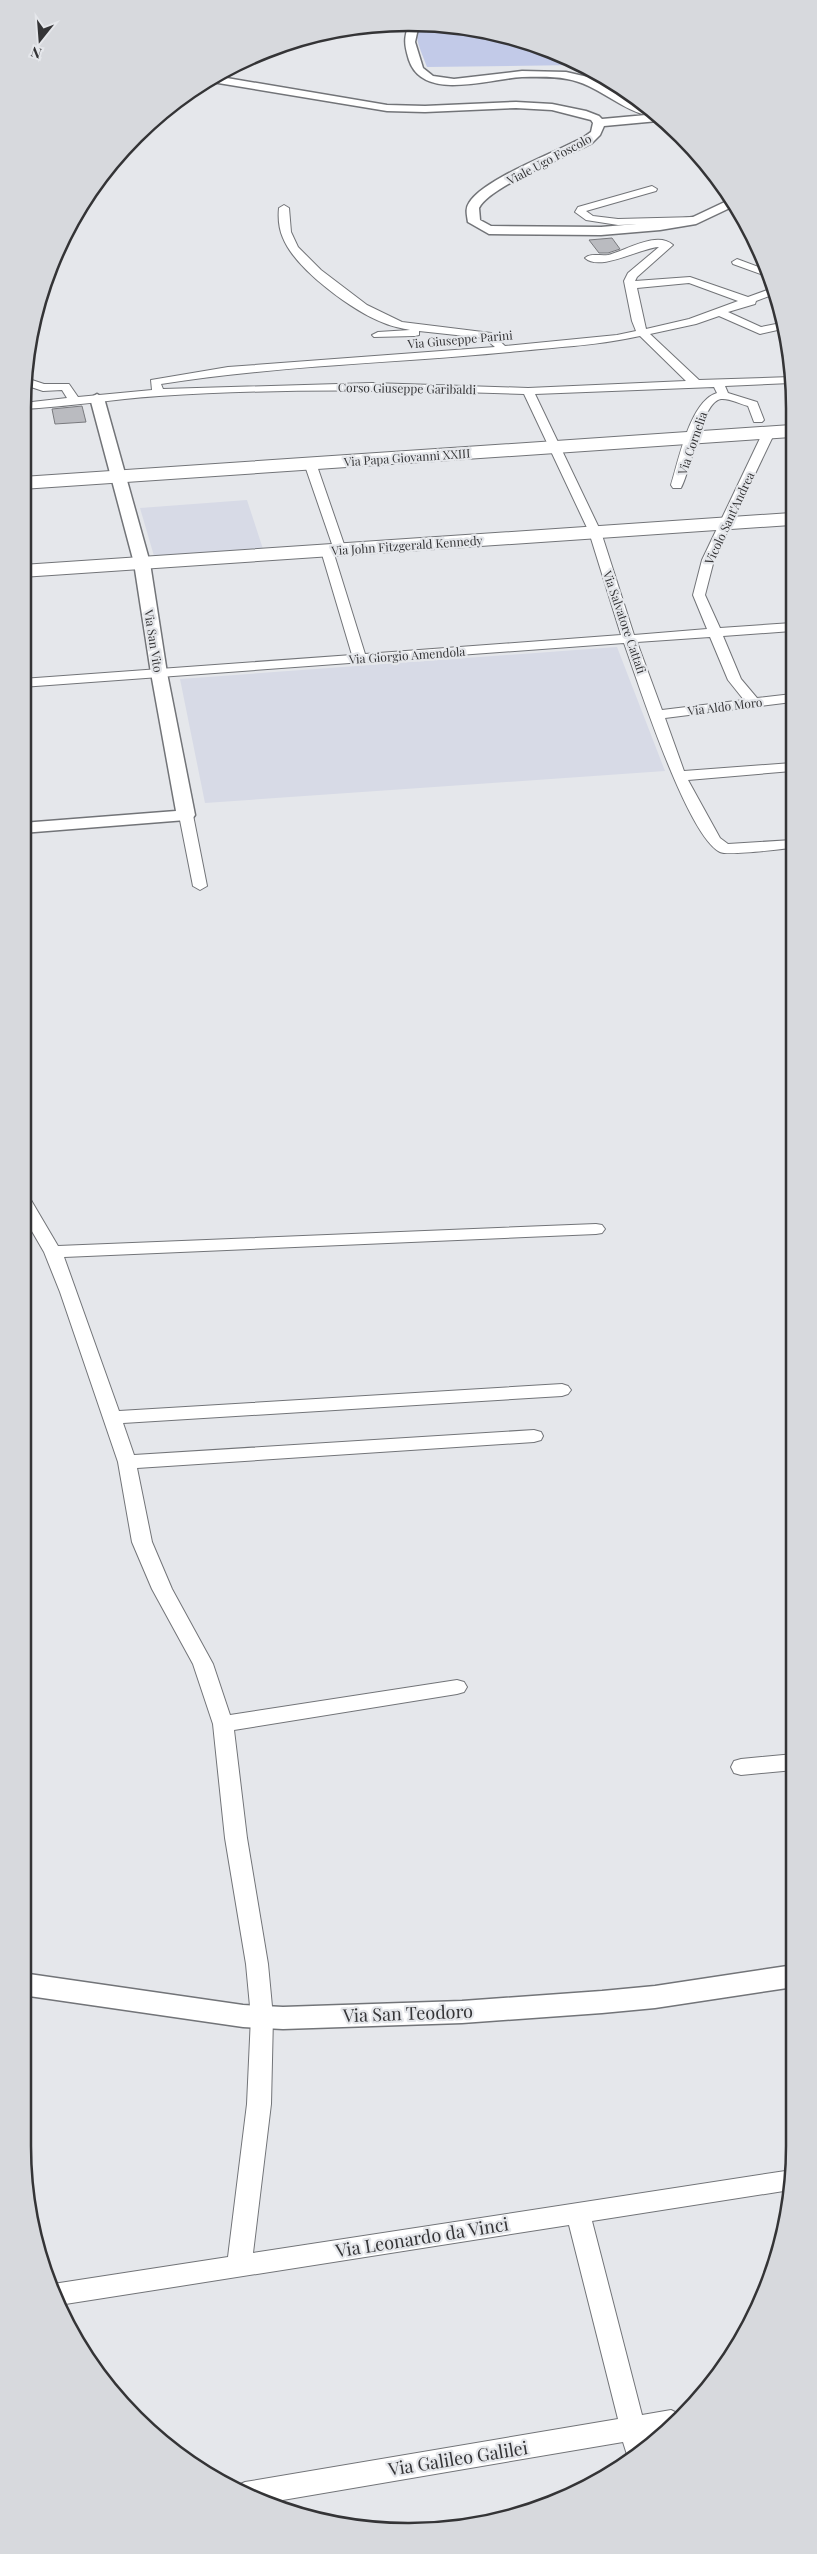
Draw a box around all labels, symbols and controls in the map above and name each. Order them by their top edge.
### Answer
north arrow [15,15,65,65]
text: N [28,42,44,63]
street label: Viale Ugo Foscolo [503,130,594,188]
street label: Via Giuseppe Parini [406,326,514,352]
street label: Corso Giuseppe Garibaldi [338,379,477,397]
street label: Via Cornelia [673,409,710,478]
street label: Via Papa Giovanni XXIII [342,445,471,469]
street label: Vicolo Sant'Andrea [700,469,757,568]
street label: Via John Fitzgerald Kennedy [330,532,483,558]
street label: Via Salvatore Cattafi [600,567,650,676]
street label: Via San Vito [141,607,167,674]
street label: Via Giorgio Amendola [347,643,466,667]
street label: Via Aldo Moro [686,693,764,719]
street label: Via San Teodoro [342,1999,474,2027]
street label: Via Leonardo da Vinci [333,2211,510,2263]
street label: Via Galileo Galilei [385,2435,530,2481]

